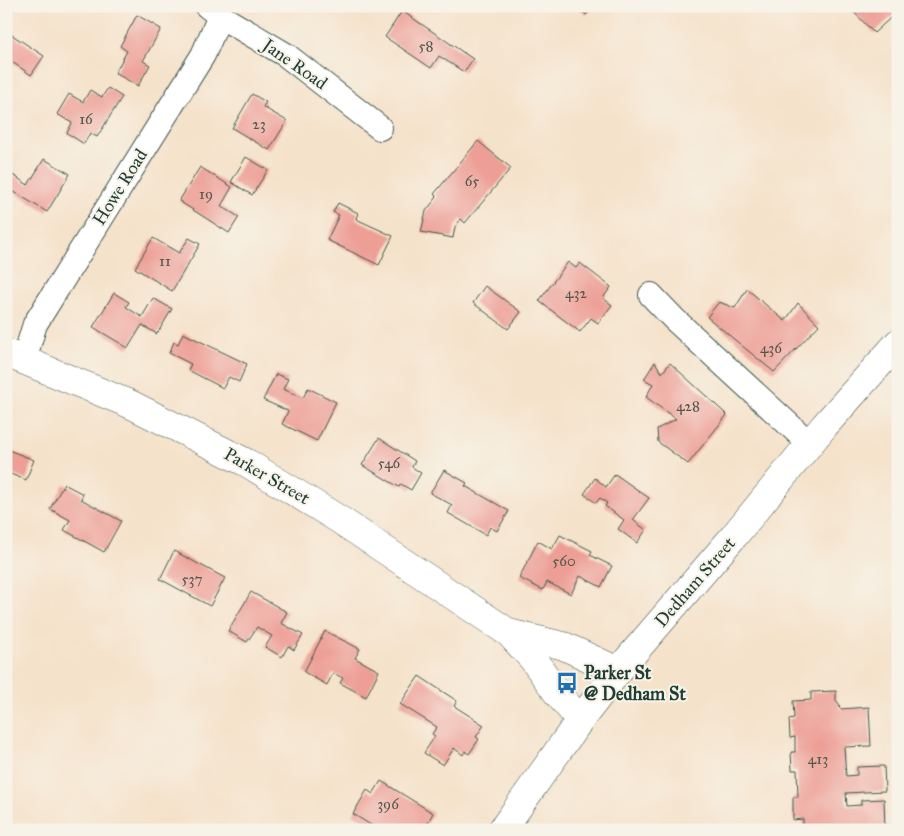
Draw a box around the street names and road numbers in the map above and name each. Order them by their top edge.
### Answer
street label: Jane Road [256,33,332,95]
street label: Howe Road [88,145,152,229]
street label: Parker Street [220,443,314,510]
street label: Dedham Street [650,532,740,632]

